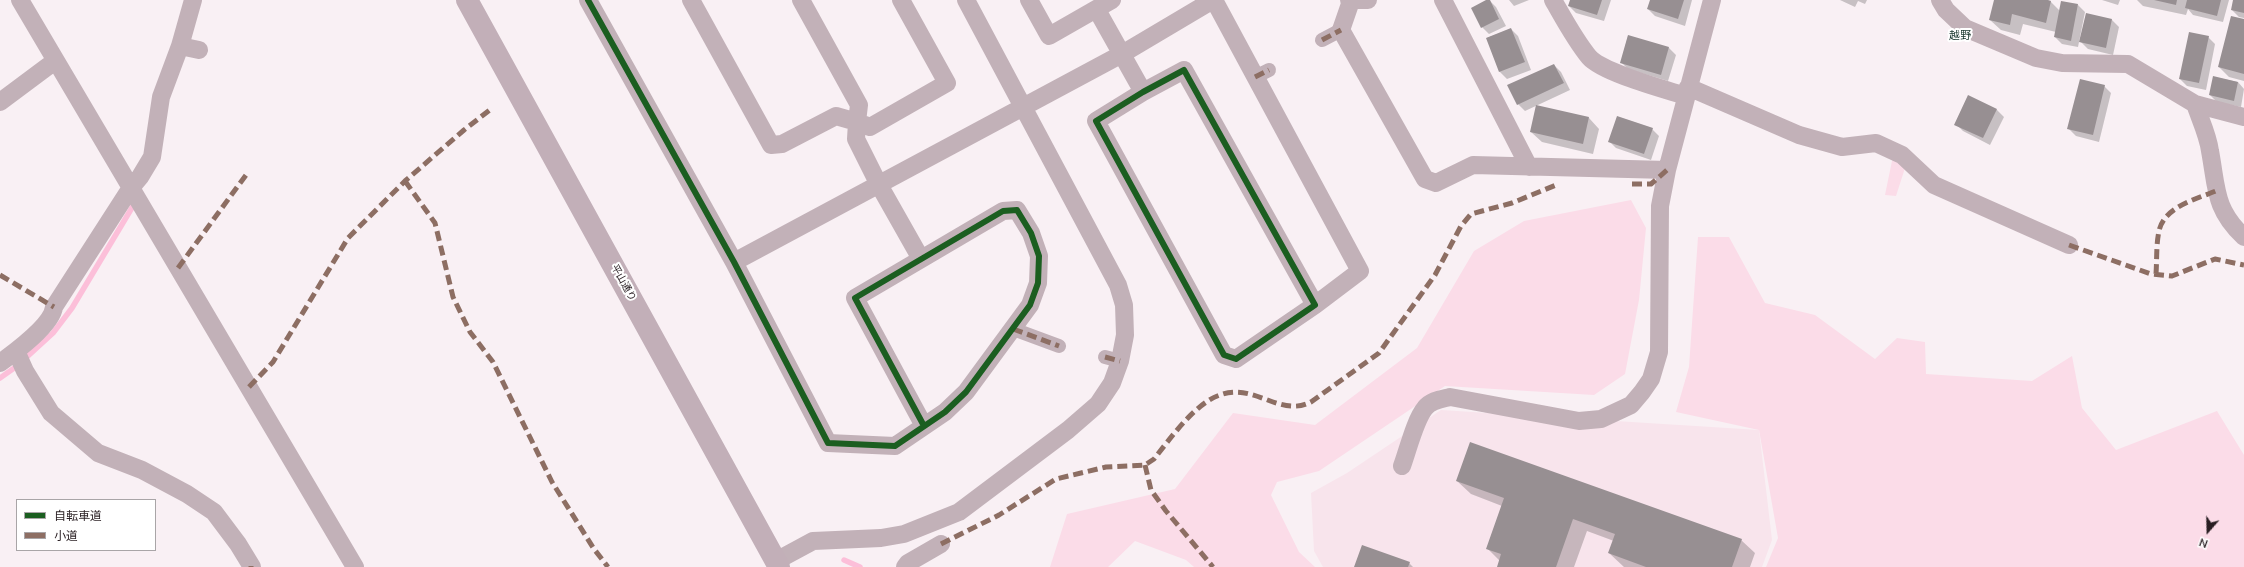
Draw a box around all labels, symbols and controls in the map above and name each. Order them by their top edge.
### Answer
district label: 越野 [1949,29,1971,43]
street label: 平山通り [608,263,638,303]
legend [16,499,156,551]
text: 自転車道 [54,508,102,524]
north arrow [2188,511,2228,551]
text: 小道 [54,528,78,544]
text: N [2197,534,2210,551]

